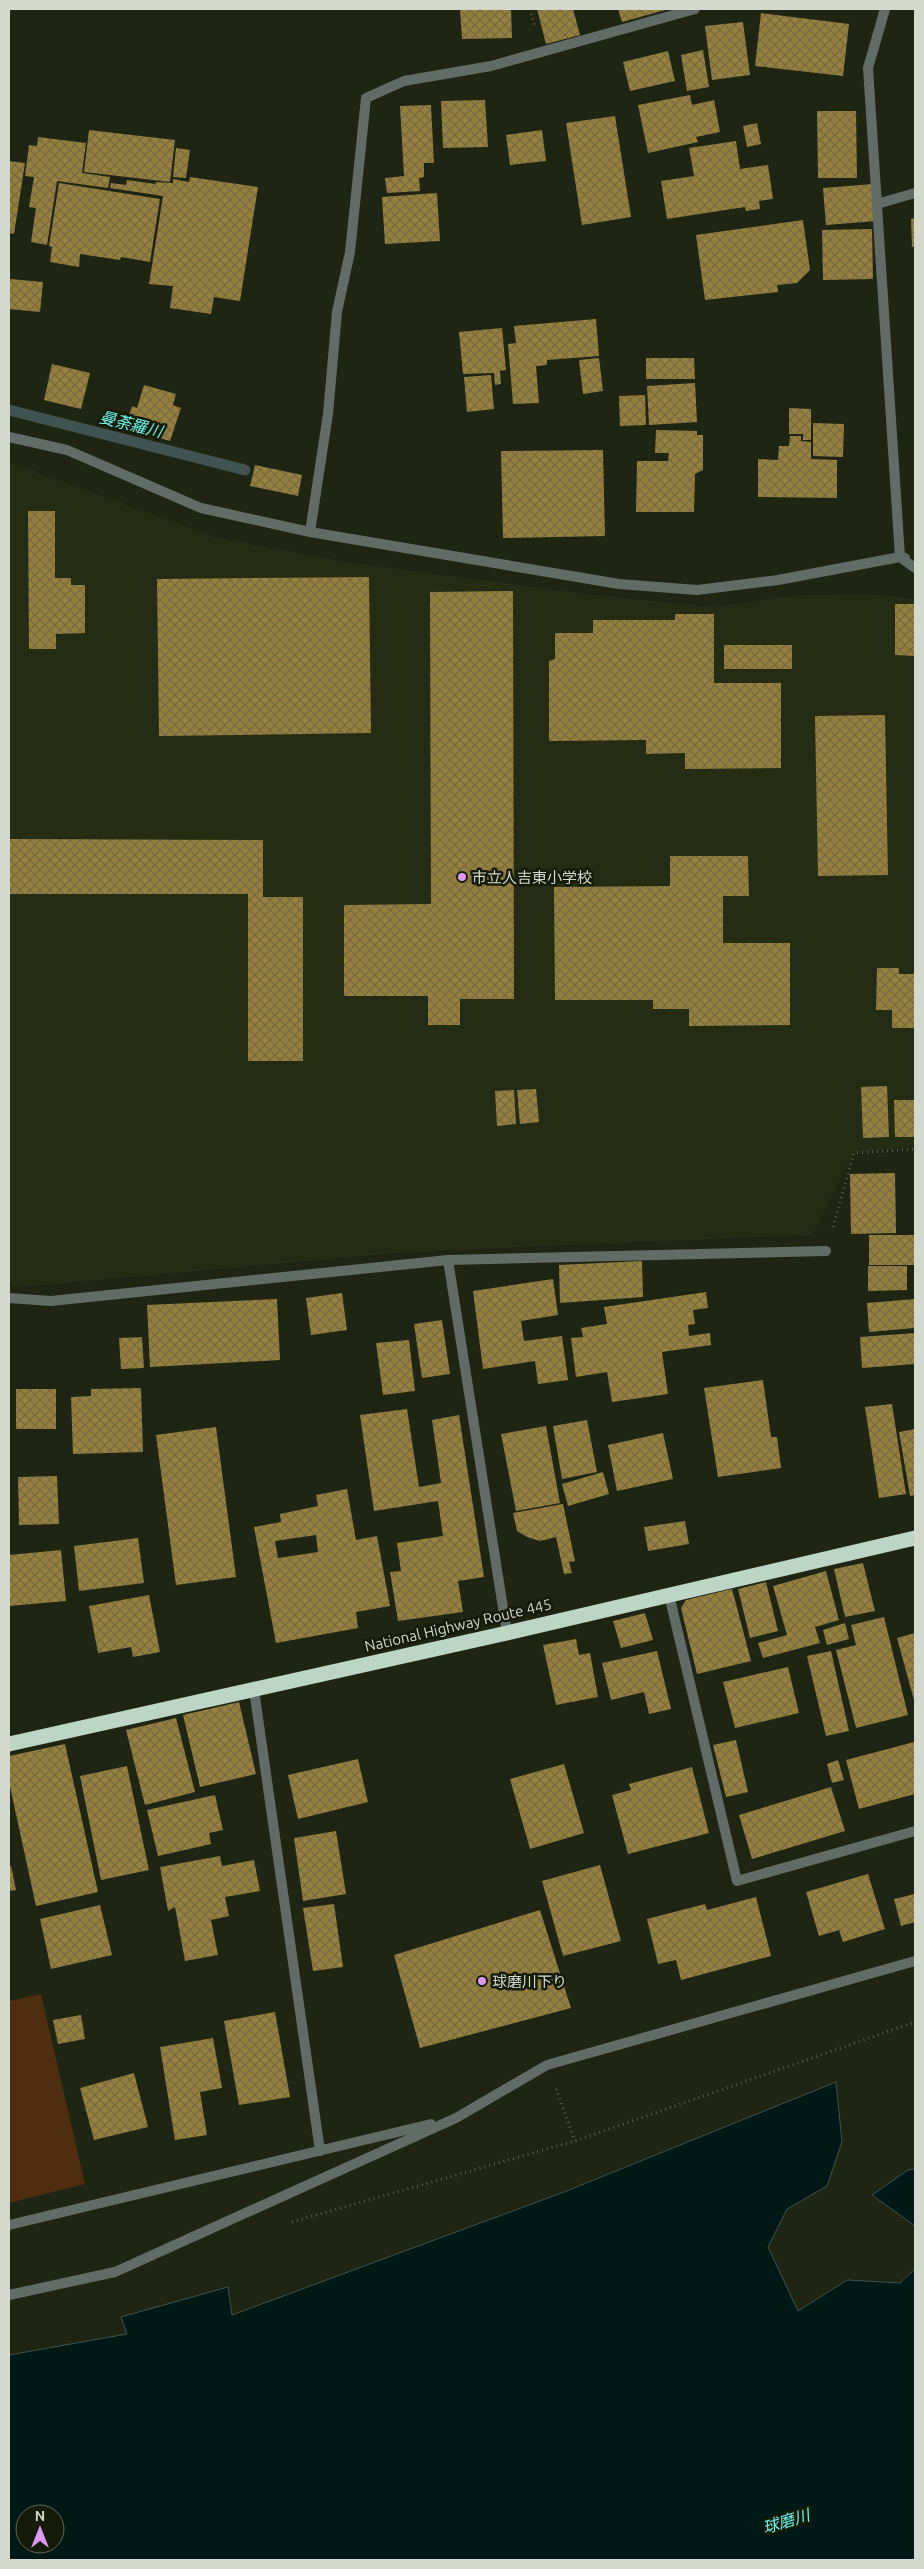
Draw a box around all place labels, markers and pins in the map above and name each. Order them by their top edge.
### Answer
place label: 市立人吉東小学校 [472,869,592,886]
marker: 市立人吉東小学校 [456,871,468,883]
place label: 球磨川下り [492,1973,567,1990]
marker: 球磨川下り [476,1975,488,1987]

